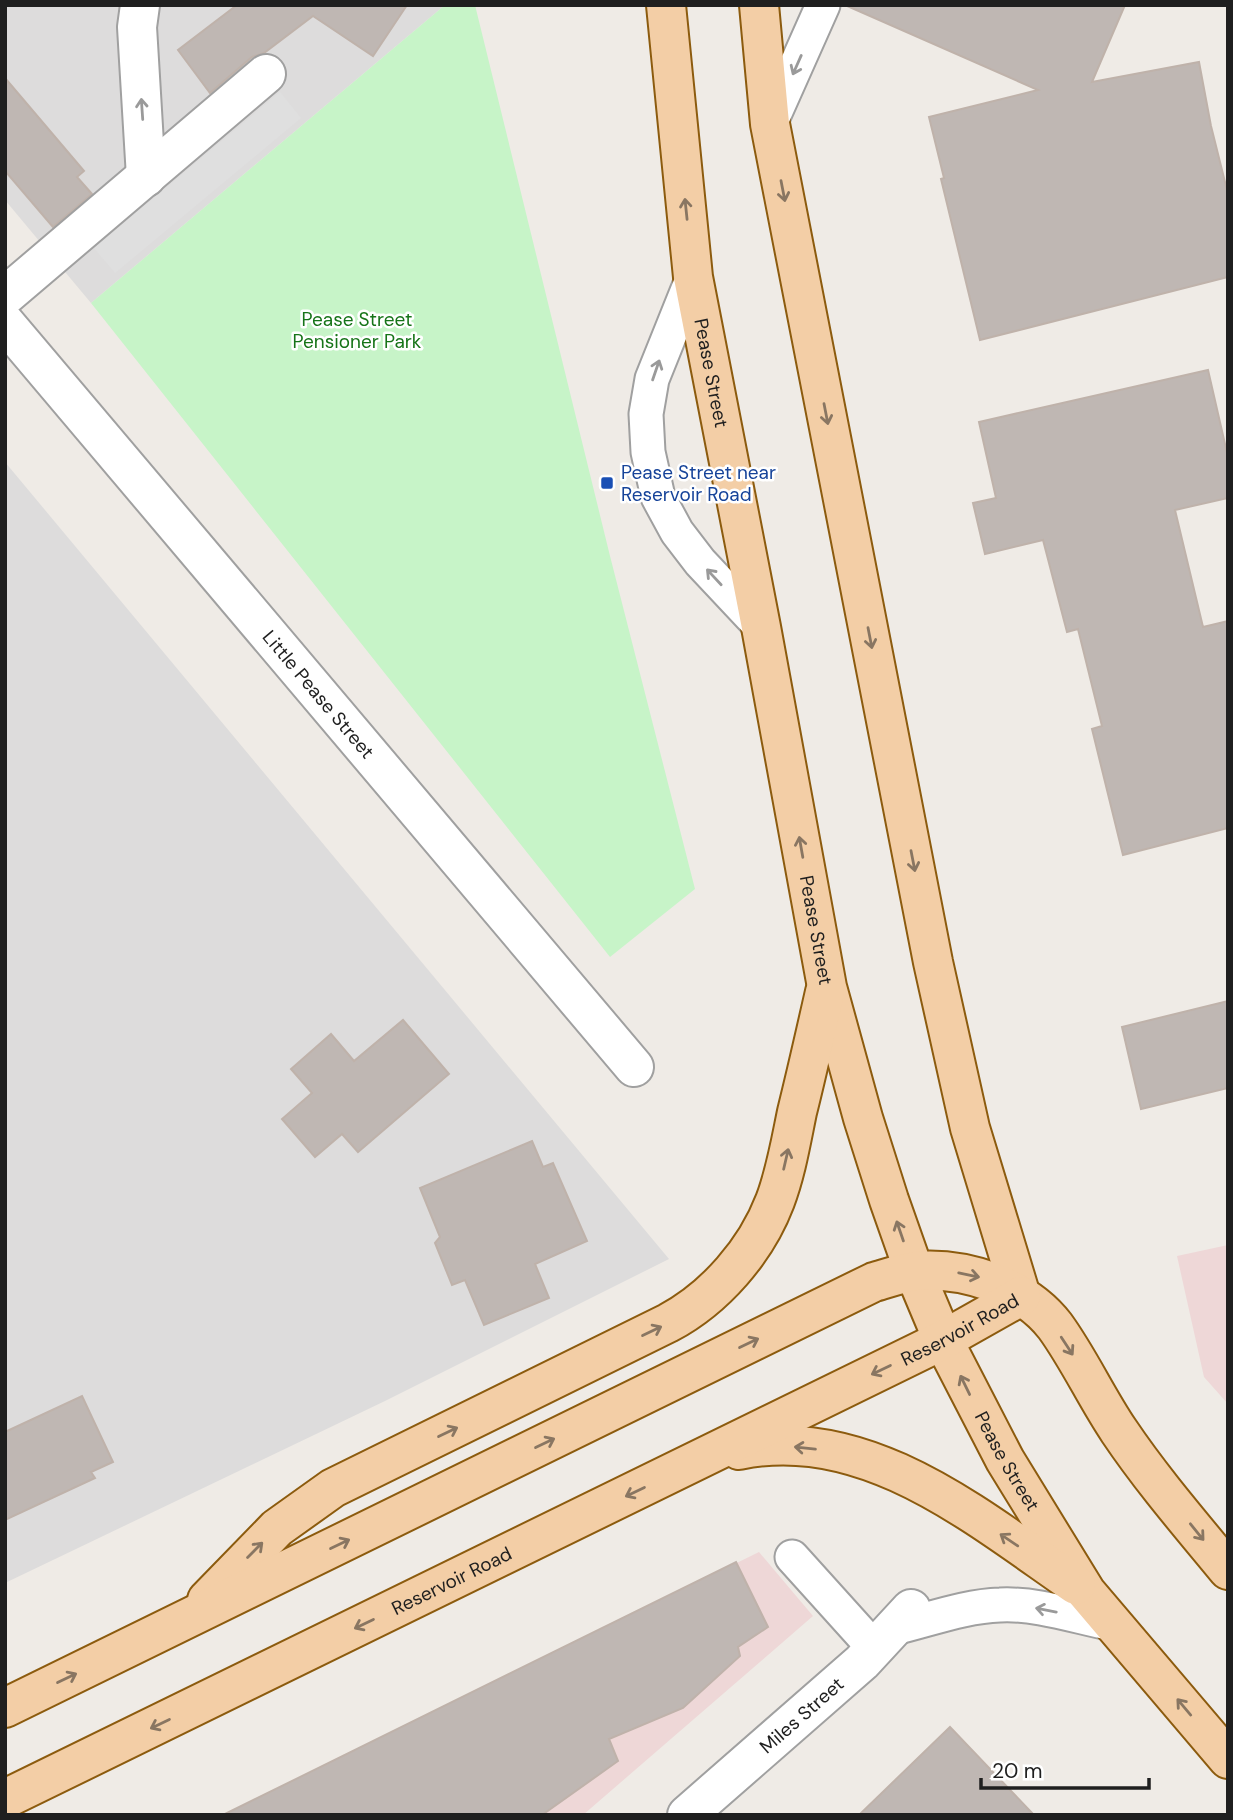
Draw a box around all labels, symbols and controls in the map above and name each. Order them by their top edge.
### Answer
one-way arrow [789,54,802,75]
one-way arrow [135,98,148,121]
one-way arrow [776,179,790,202]
one-way arrow [679,198,692,221]
park label: Pease Street Pensioner Park [293,307,422,354]
street label: Pease Street [688,316,734,430]
one-way arrow [650,359,663,381]
one-way arrow [820,402,833,425]
place label: Pease Street near Reservoir Road [621,460,776,507]
marker: Pease Street near Reservoir Road [599,475,615,491]
one-way arrow [706,569,723,586]
street label: Little Pease Street [257,625,380,764]
one-way arrow [863,626,877,649]
one-way arrow [794,836,807,859]
one-way arrow [907,849,920,872]
street label: Pease Street [794,873,838,987]
one-way arrow [780,1148,794,1171]
one-way arrow [893,1221,905,1243]
one-way arrow [957,1269,980,1283]
street label: Reservoir Road [897,1288,1023,1372]
one-way arrow [641,1324,662,1337]
one-way arrow [1061,1335,1075,1355]
one-way arrow [738,1336,759,1350]
one-way arrow [871,1364,892,1378]
one-way arrow [957,1375,971,1396]
street label: Pease Street [969,1407,1045,1516]
one-way arrow [437,1424,458,1438]
one-way arrow [534,1436,555,1450]
one-way arrow [794,1441,816,1454]
one-way arrow [625,1485,646,1499]
one-way arrow [1189,1523,1204,1541]
one-way arrow [1000,1533,1020,1547]
one-way arrow [329,1536,350,1550]
one-way arrow [246,1541,263,1558]
street label: Reservoir Road [387,1541,516,1621]
one-way arrow [1035,1603,1058,1617]
one-way arrow [354,1617,375,1631]
one-way arrow [56,1670,77,1684]
street label: Miles Street [754,1672,849,1759]
one-way arrow [1176,1698,1192,1716]
one-way arrow [150,1717,171,1731]
scale bar [981,1746,1149,1790]
text: 20 m [992,1757,1043,1785]

